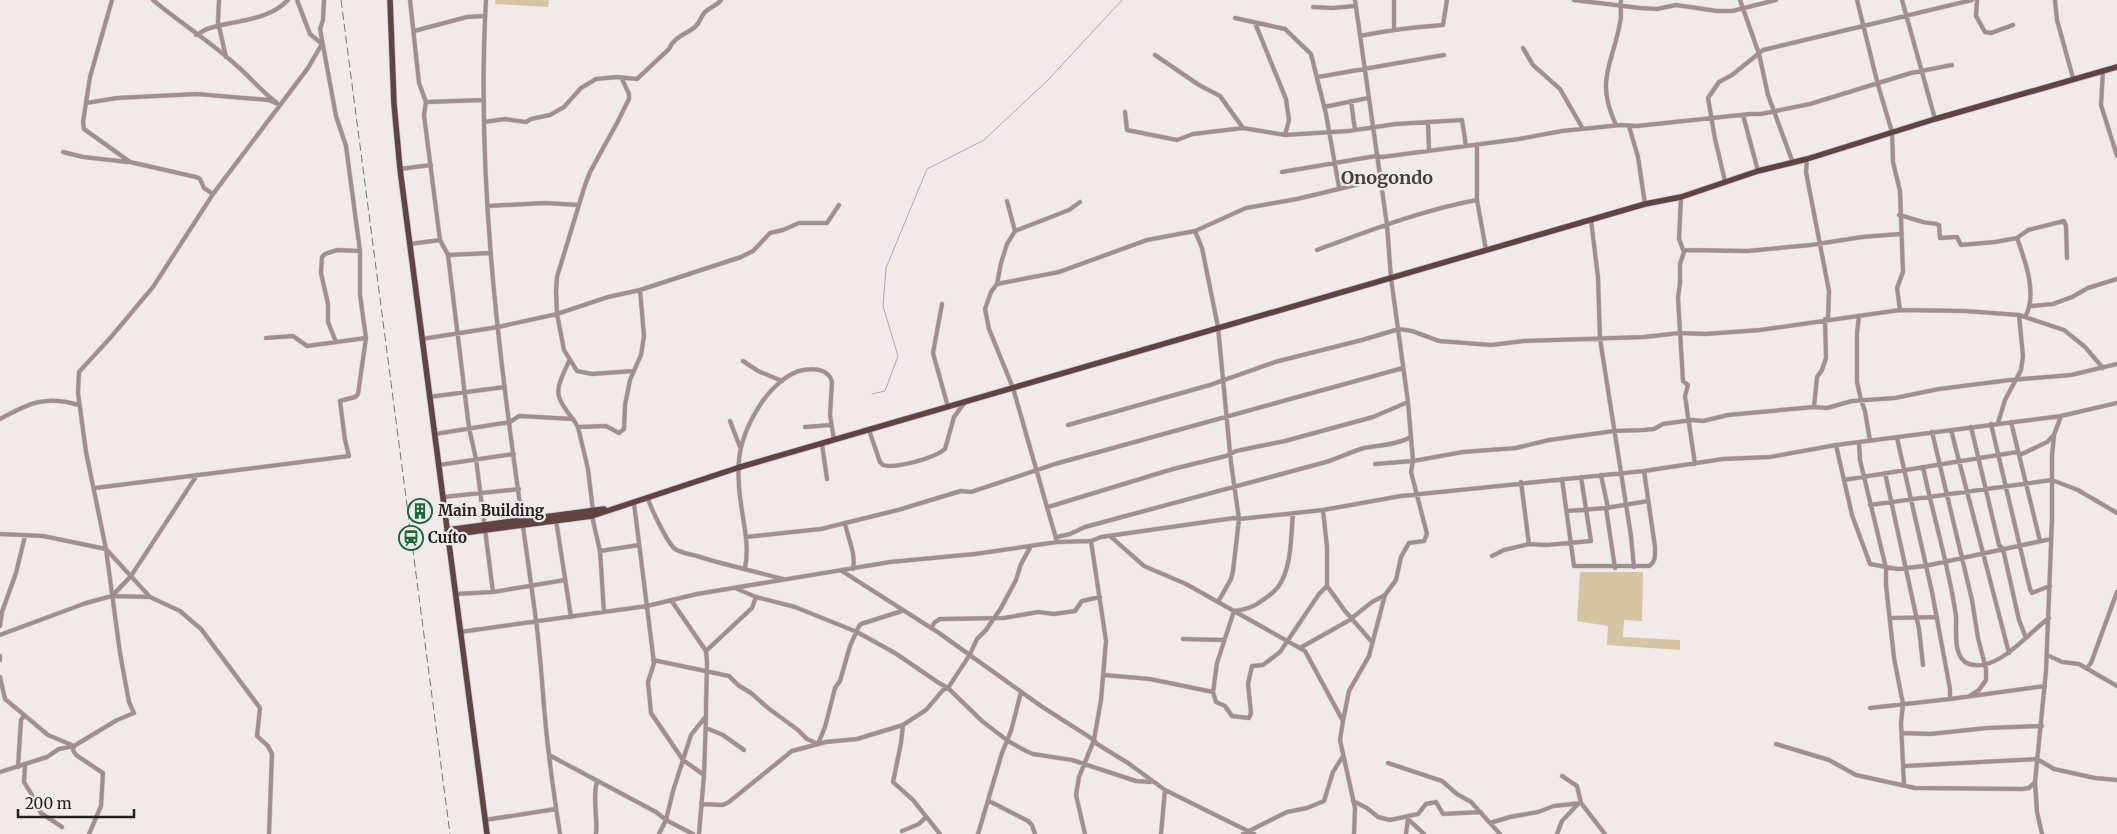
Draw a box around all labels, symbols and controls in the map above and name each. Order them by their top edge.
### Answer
district label: Onogondo [1341,166,1433,189]
building icon: Main Building [407,498,433,524]
place label: Main Building [438,501,545,520]
station icon: Cuíto [398,525,424,551]
place label: Cuíto [428,528,467,547]
scale bar [18,786,134,818]
text: 200 m [25,794,72,813]

